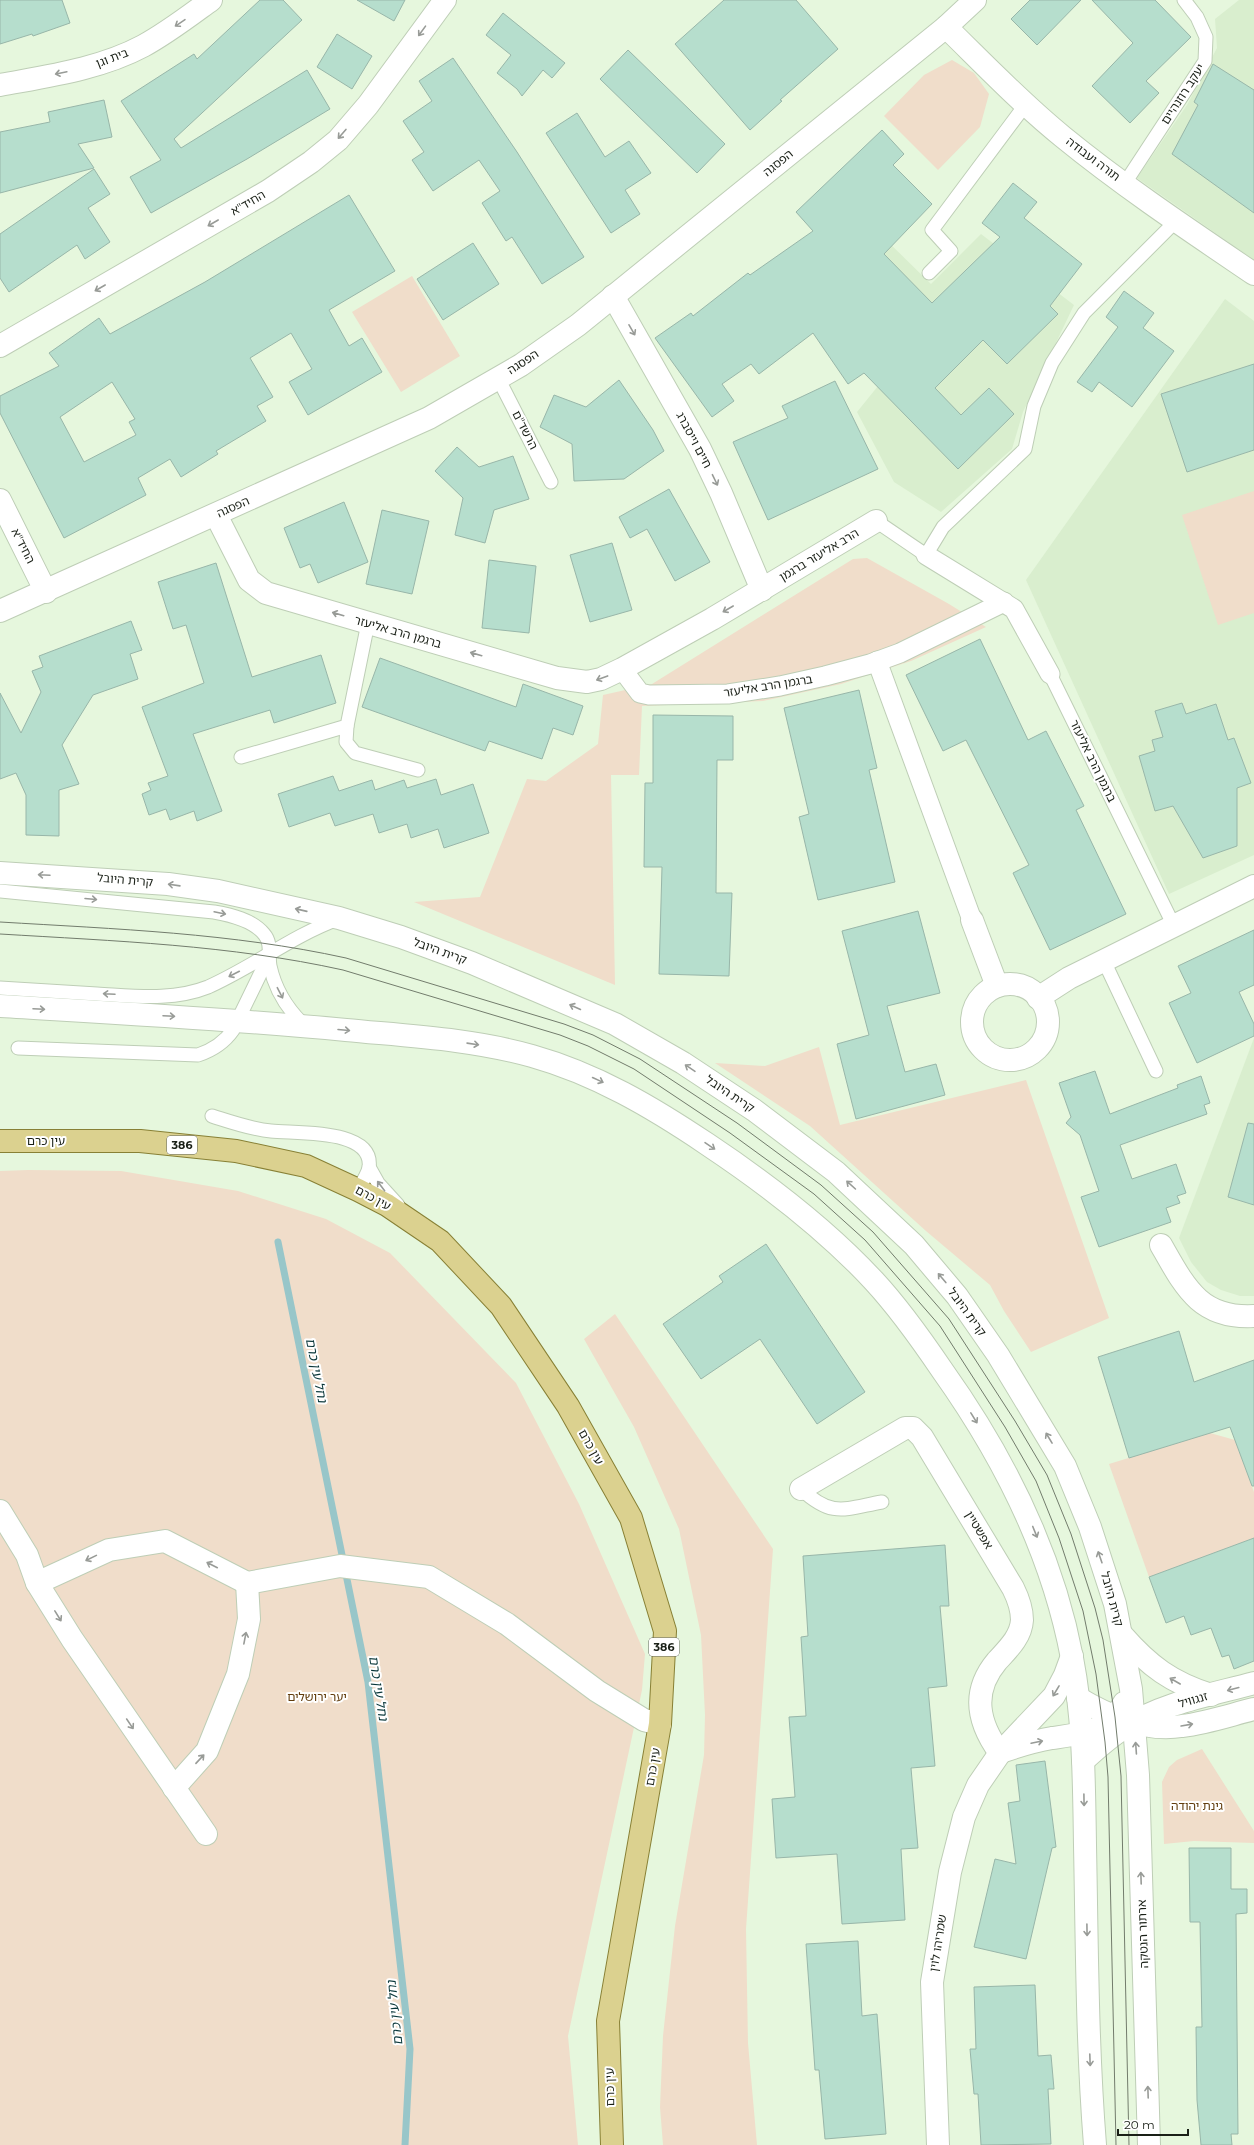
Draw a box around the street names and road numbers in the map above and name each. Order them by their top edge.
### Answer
street label: בית וגן [93,44,130,71]
street label: יעקב רוזנהיים [1157,61,1208,127]
street label: תורה ועבודה [1063,133,1123,184]
street label: הפסגה [760,146,796,179]
street label: החיד"א [228,187,268,218]
street label: הפסגה [504,346,541,377]
street label: הרשד"ם [509,408,542,452]
street label: חיים וייסברג [673,409,716,471]
street label: הפסגה [214,493,252,520]
street label: הרב אליעזר ברגמן [776,525,861,584]
street label: החיד"א [8,526,39,566]
street label: ברגמן הרב אליעזר [353,612,444,651]
street label: ברגמן הרב אליעזר [722,671,814,700]
street label: ברגמן הרב אליעזר [1067,717,1120,805]
street label: קרית היובל [96,870,154,889]
street label: קרית היובל [411,934,470,967]
street label: קרית היובל [703,1072,758,1116]
street label: עין כרם [27,1133,65,1148]
road number: 386 [167,1136,197,1154]
street label: עין כרם [353,1182,394,1213]
street label: קרית היובל [945,1285,990,1339]
street label: עין כרם [576,1426,607,1467]
street label: אפשטיין [962,1508,997,1552]
street label: קרית היובל [1098,1570,1127,1628]
road number: 386 [649,1638,679,1656]
street label: זנגוויל [1176,1688,1209,1711]
street label: עין כרם [642,1747,663,1787]
street label: ארתור הנטקה [1134,1899,1151,1969]
street label: שמריהו לוין [926,1913,949,1973]
street label: עין כרם [602,2068,617,2106]

